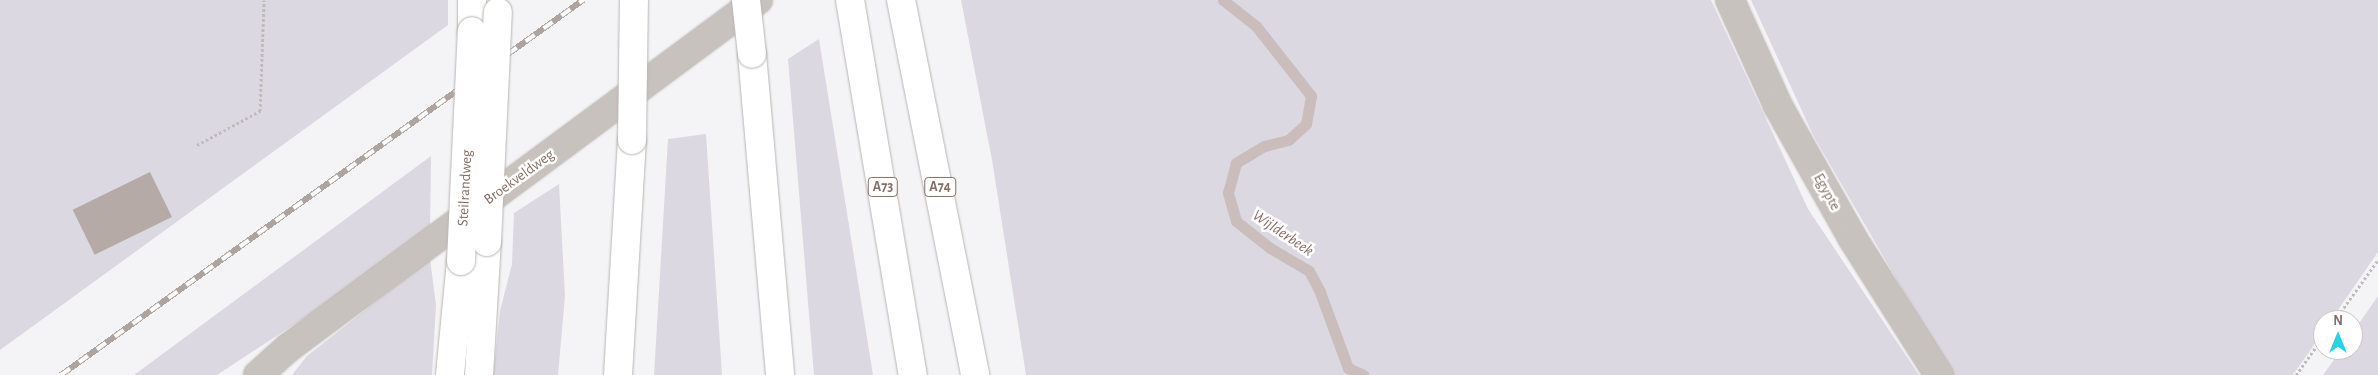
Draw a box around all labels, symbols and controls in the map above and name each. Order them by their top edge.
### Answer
street label: Broekveldweg [480,146,558,208]
street label: Steilrandweg [454,149,476,227]
street label: Egypte [1810,170,1844,214]
road number: A73 [867,176,899,198]
road number: A74 [924,176,956,198]
water label: Wijlderbeek [1249,206,1317,260]
north arrow [2313,310,2363,360]
text: N [2333,314,2343,328]

